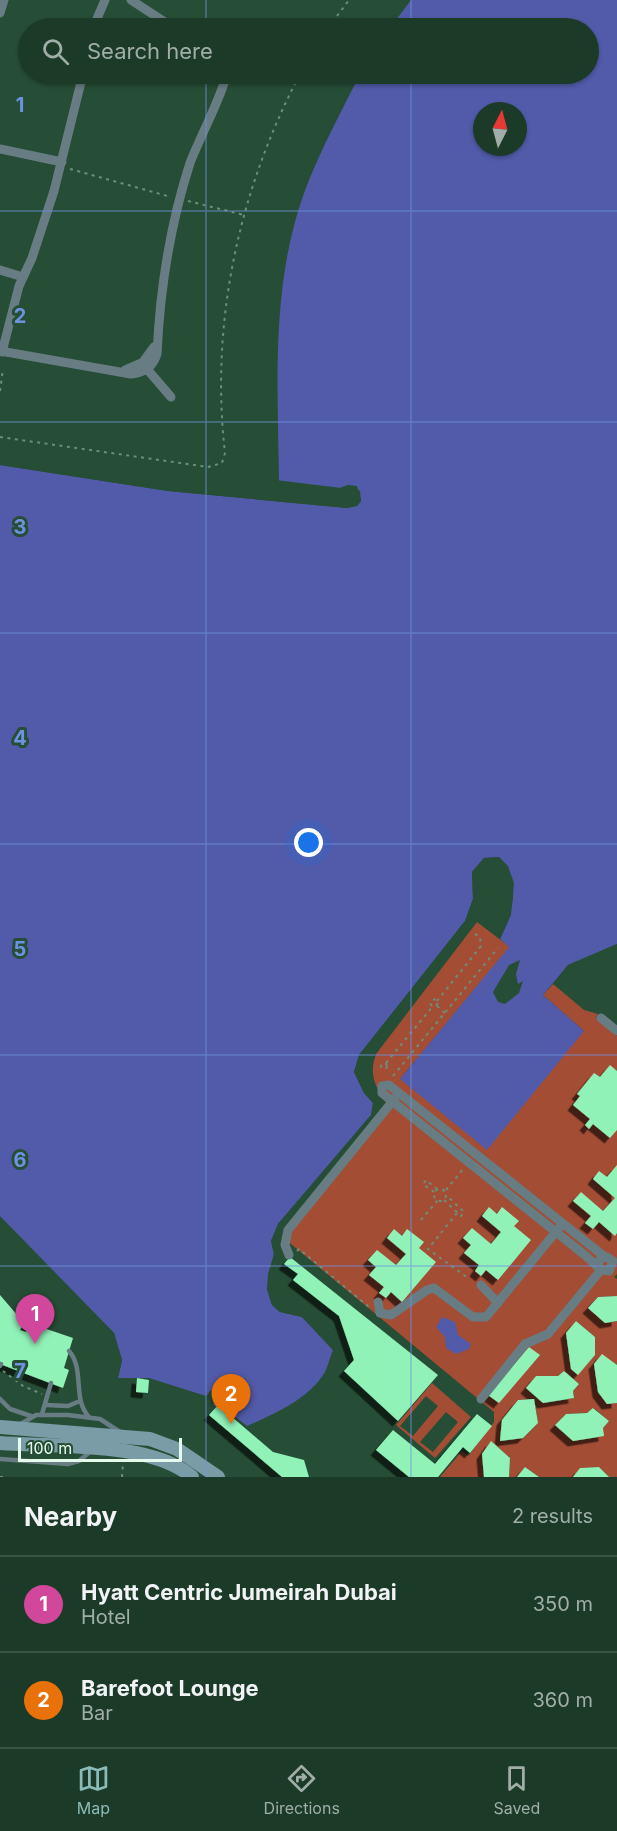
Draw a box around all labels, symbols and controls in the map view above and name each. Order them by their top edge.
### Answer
search box [18,18,599,84]
icon: search [39,35,72,68]
text: Search here [87,38,213,64]
text: 1 [16,93,24,117]
north arrow [473,102,527,156]
text: 2 [14,304,26,328]
text: 3 [14,515,26,539]
text: 4 [13,726,27,750]
your location [294,828,323,857]
text: 5 [14,937,26,961]
text: 6 [14,1148,27,1172]
pin: 1 [15,1294,54,1344]
text: 7 [14,1359,26,1383]
pin: 2 [212,1374,250,1424]
scale bar [18,1435,182,1462]
text: 100 m [27,1438,72,1458]
text: Nearby [24,1501,117,1532]
text: 2 results [512,1504,593,1528]
text: Hyatt Centric Jumeirah Dubai [81,1579,397,1605]
text: 1 [39,1592,48,1616]
text: 350 m [533,1592,593,1616]
text: Hotel [81,1605,131,1629]
text: Barefoot Lounge [81,1675,259,1701]
text: 2 [37,1688,50,1712]
text: 360 m [532,1688,593,1712]
text: Bar [81,1701,113,1725]
tab: Map [77,1762,110,1818]
tab: Directions [264,1762,340,1818]
tab: Saved [493,1762,540,1818]

